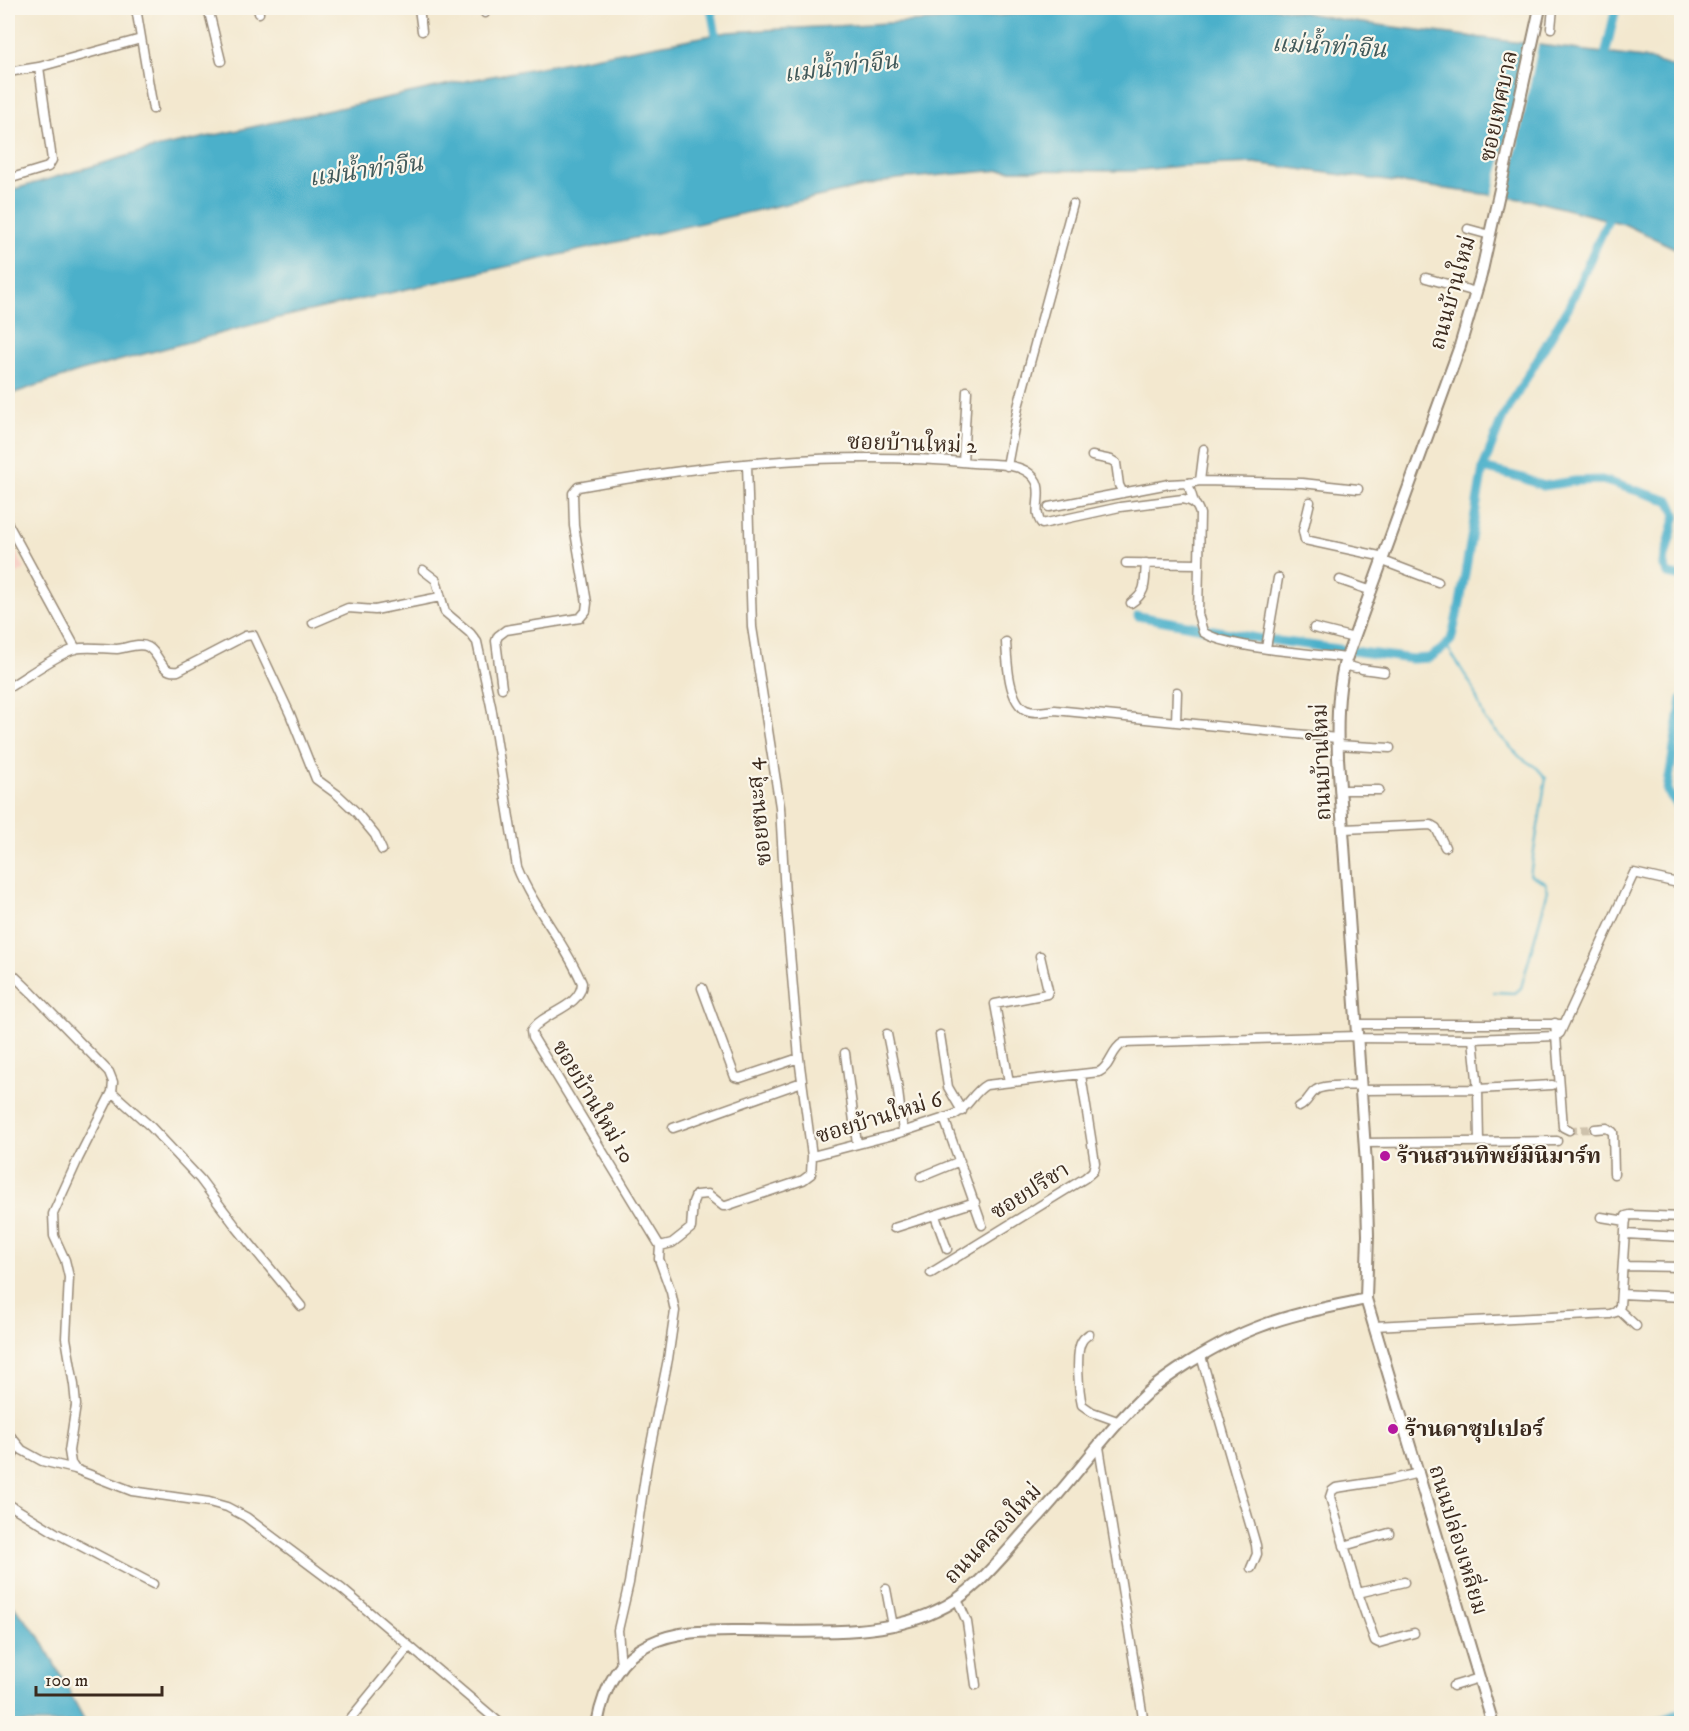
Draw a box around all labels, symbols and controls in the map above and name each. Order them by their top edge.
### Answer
water label: แม่น้ำท่าจีน [1271,25,1388,65]
water label: แม่น้ำท่าจีน [782,42,900,90]
street label: ซอยเทศบาล [1474,48,1524,164]
water label: แม่น้ำท่าจีน [306,144,425,194]
street label: ถนนบ้านใหม่ [1422,232,1482,353]
street label: ซอยบ้านใหม่ 2 [847,426,978,460]
street label: ถนนบ้านใหม่ [1304,703,1338,821]
street label: ซอยชนะสุ 4 [740,756,778,867]
street label: ซอยบ้านใหม่ 10 [546,1034,642,1169]
street label: ซอยบ้านใหม่ 6 [812,1084,947,1150]
place label: ร้านสวนทิพย์มินิมาร์ท [1397,1143,1601,1170]
marker: ร้านสวนทิพย์มินิมาร์ท [1378,1149,1392,1163]
street label: ซอยปรีชา [986,1156,1074,1226]
place label: ร้านดาซุปเปอร์ [1405,1416,1546,1443]
marker: ร้านดาซุปเปอร์ [1386,1422,1400,1436]
street label: ถนนปล่องเหลี่ยม [1422,1461,1497,1618]
street label: ถนนคลองใหม่ [937,1477,1048,1590]
scale bar [36,1659,162,1697]
text: 100 m [45,1670,88,1692]

